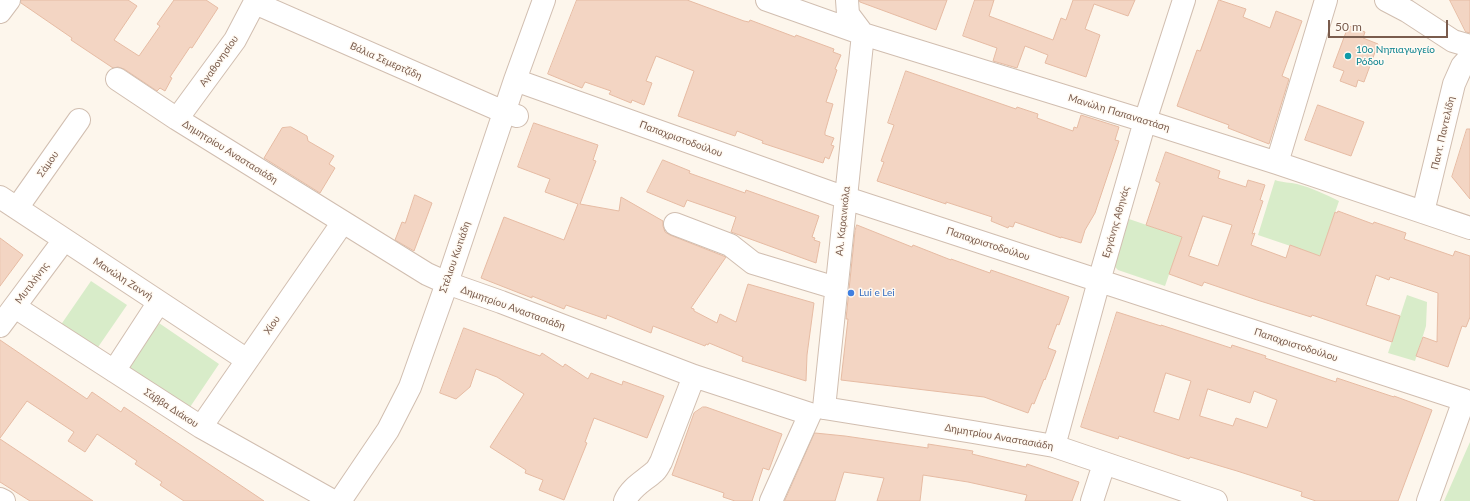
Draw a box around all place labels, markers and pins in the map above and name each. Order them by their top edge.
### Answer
place label: 10ο Νηπιαγωγείο Ρόδου [1356,44,1435,68]
marker: 10ο Νηπιαγωγείο Ρόδου [1343,51,1353,61]
place label: Lui e Lei [859,287,895,299]
marker: Lui e Lei [846,288,856,298]

